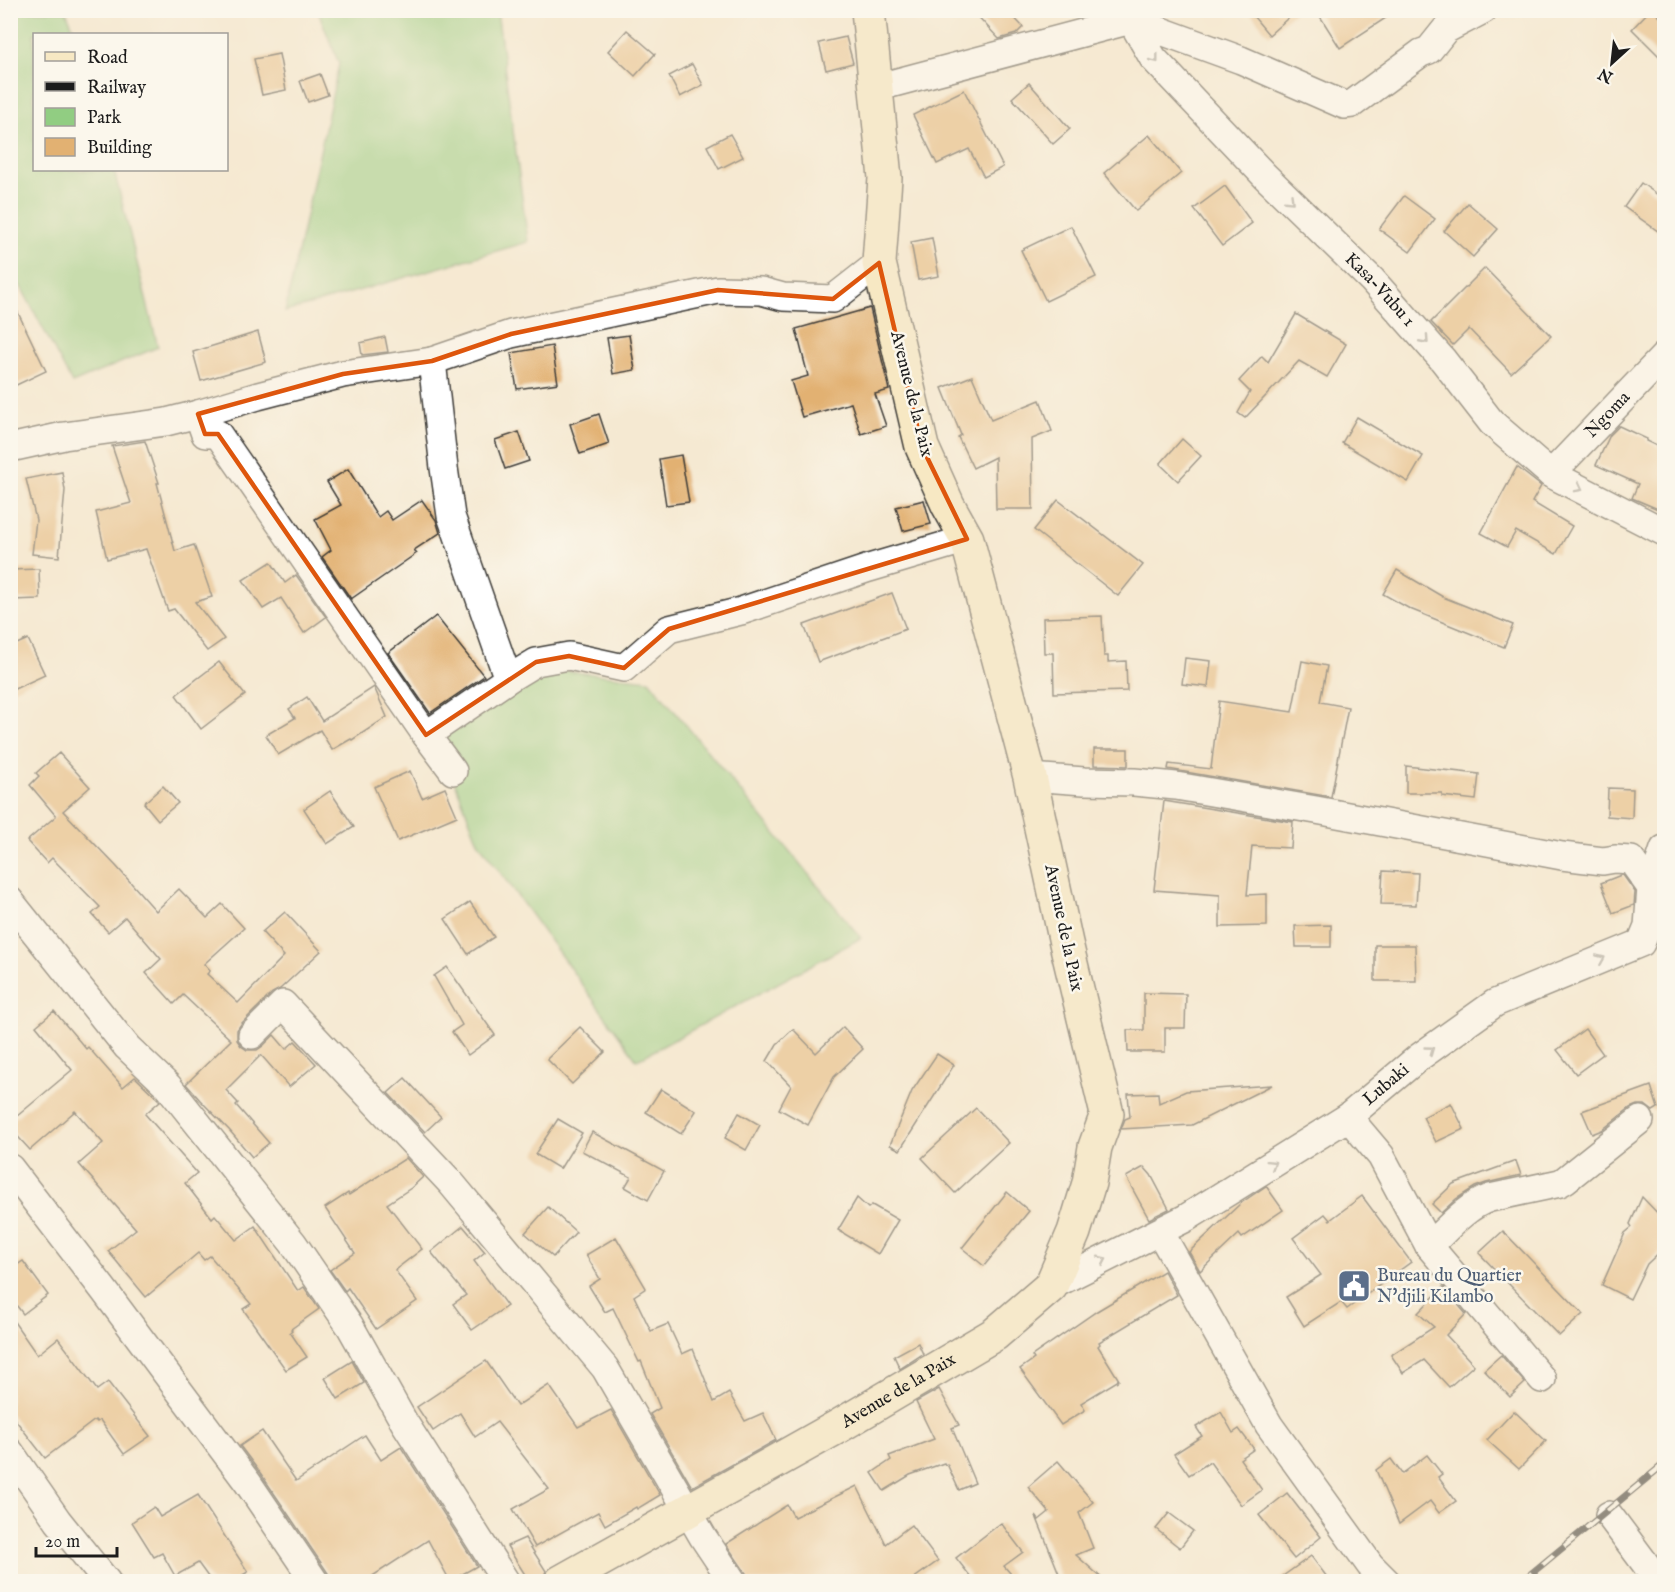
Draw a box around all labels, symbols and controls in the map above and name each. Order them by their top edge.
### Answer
legend [33,33,228,171]
north arrow [1582,33,1642,93]
text: Road [87,47,128,70]
one-way arrow [1148,52,1159,63]
text: N [1595,62,1618,87]
text: Railway [87,77,146,100]
text: Park [87,107,122,130]
text: Building [87,137,152,160]
one-way arrow [1282,192,1293,203]
street label: Kasa-Vubu 1 [1339,248,1420,332]
street label: Avenue de la Paix [884,328,938,460]
one-way arrow [1418,333,1429,344]
street label: Ngoma [1580,386,1636,443]
one-way arrow [1573,481,1583,492]
street label: Avenue de la Paix [1038,862,1088,994]
one-way arrow [1595,954,1606,966]
one-way arrow [1423,1046,1434,1057]
street label: Lubaki [1358,1059,1414,1111]
one-way arrow [1266,1160,1277,1171]
one-way arrow [1097,1256,1108,1268]
place label: Bureau du Quartier N'djili Kilambo [1377,1265,1522,1309]
public building icon: Bureau du Quartier N'djili Kilambo [1336,1268,1372,1304]
street label: Avenue de la Paix [836,1348,960,1434]
scale bar [36,1520,117,1558]
text: 20 m [45,1531,80,1554]

